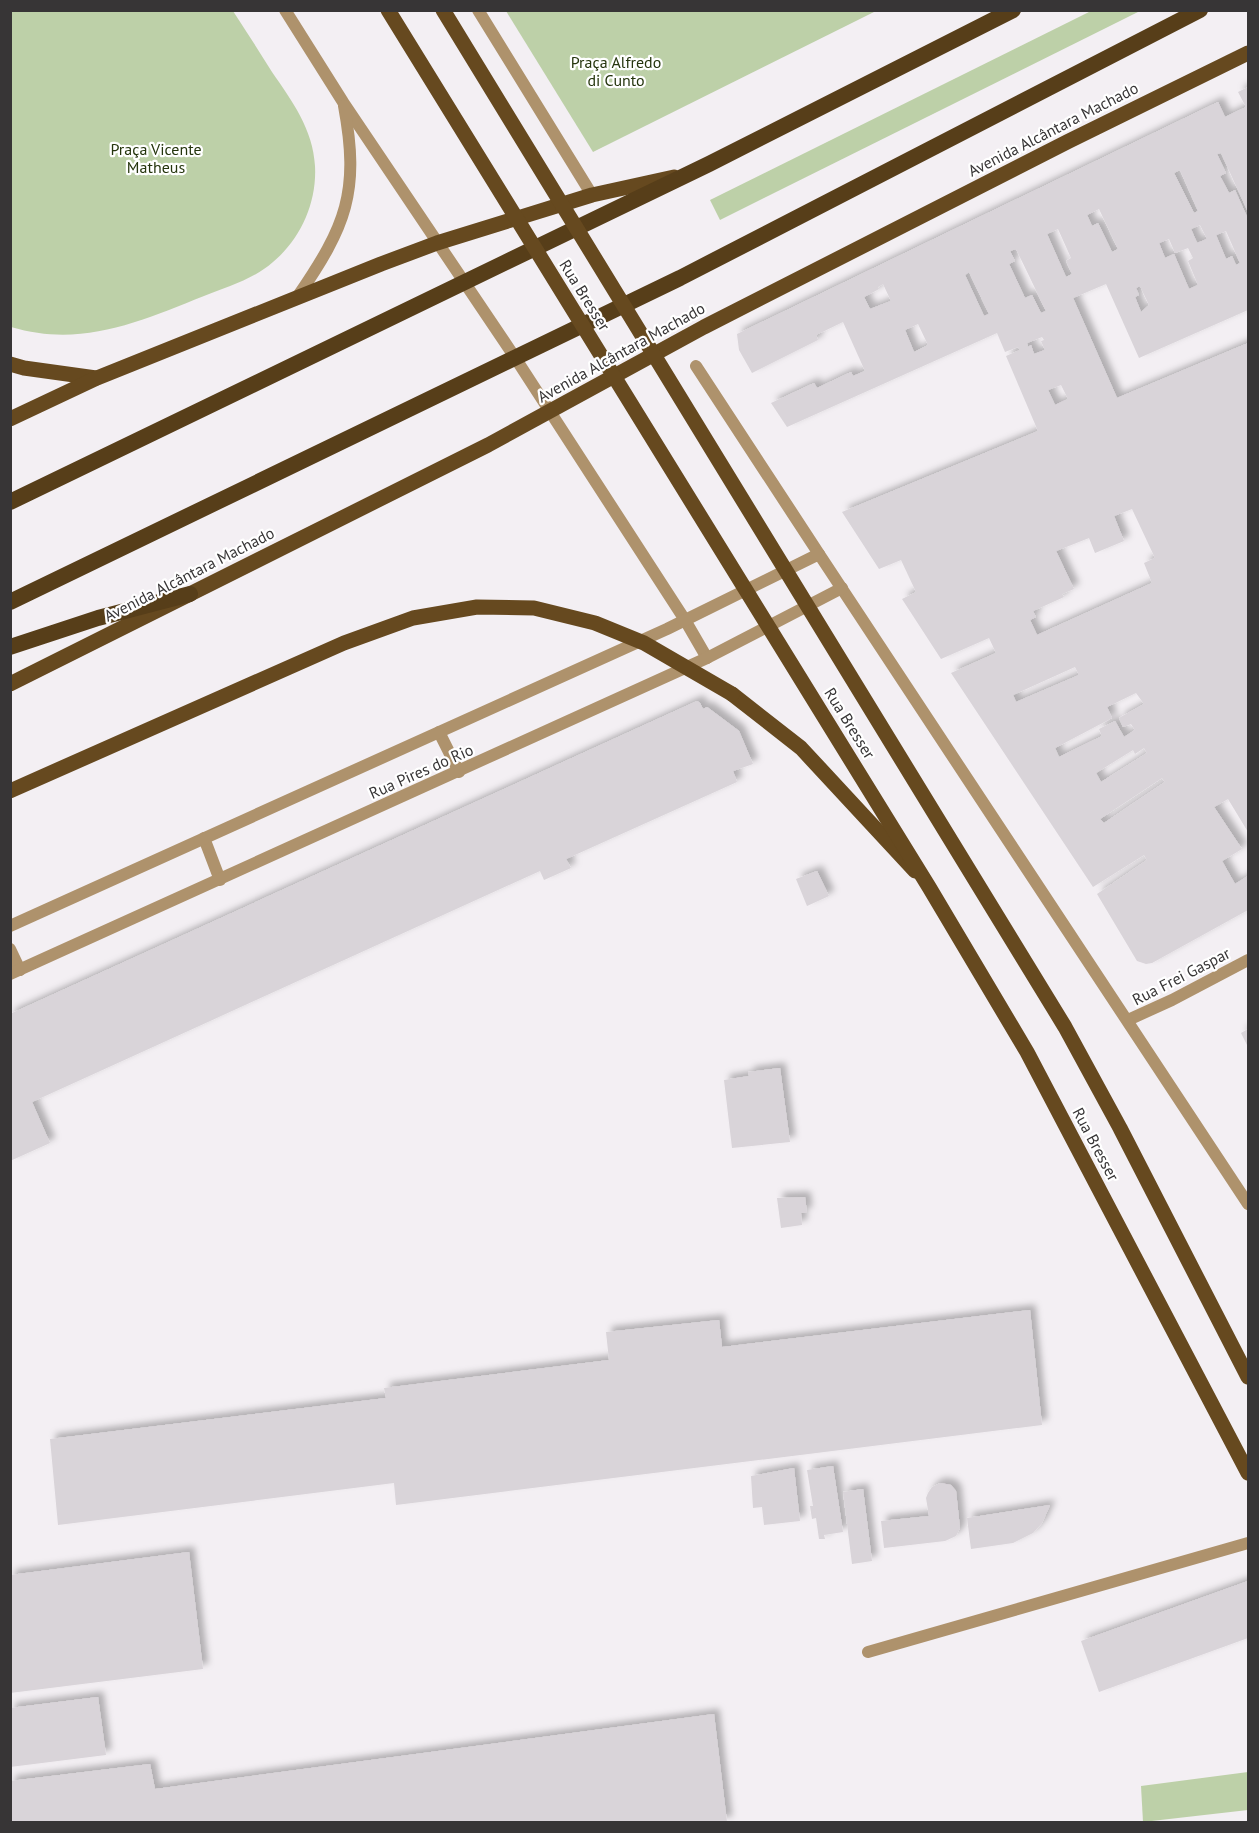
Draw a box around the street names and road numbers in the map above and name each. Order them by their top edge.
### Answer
street label: Avenida Alcântara Machado [965,77,1141,181]
street label: Rua Bresser [555,256,615,335]
street label: Avenida Alcântara Machado [534,298,708,406]
street label: Avenida Alcântara Machado [101,522,277,626]
street label: Rua Bresser [820,684,880,763]
street label: Rua Pires do Rio [366,739,476,803]
street label: Rua Frei Gaspar [1129,943,1234,1009]
street label: Rua Bresser [1068,1104,1124,1185]

